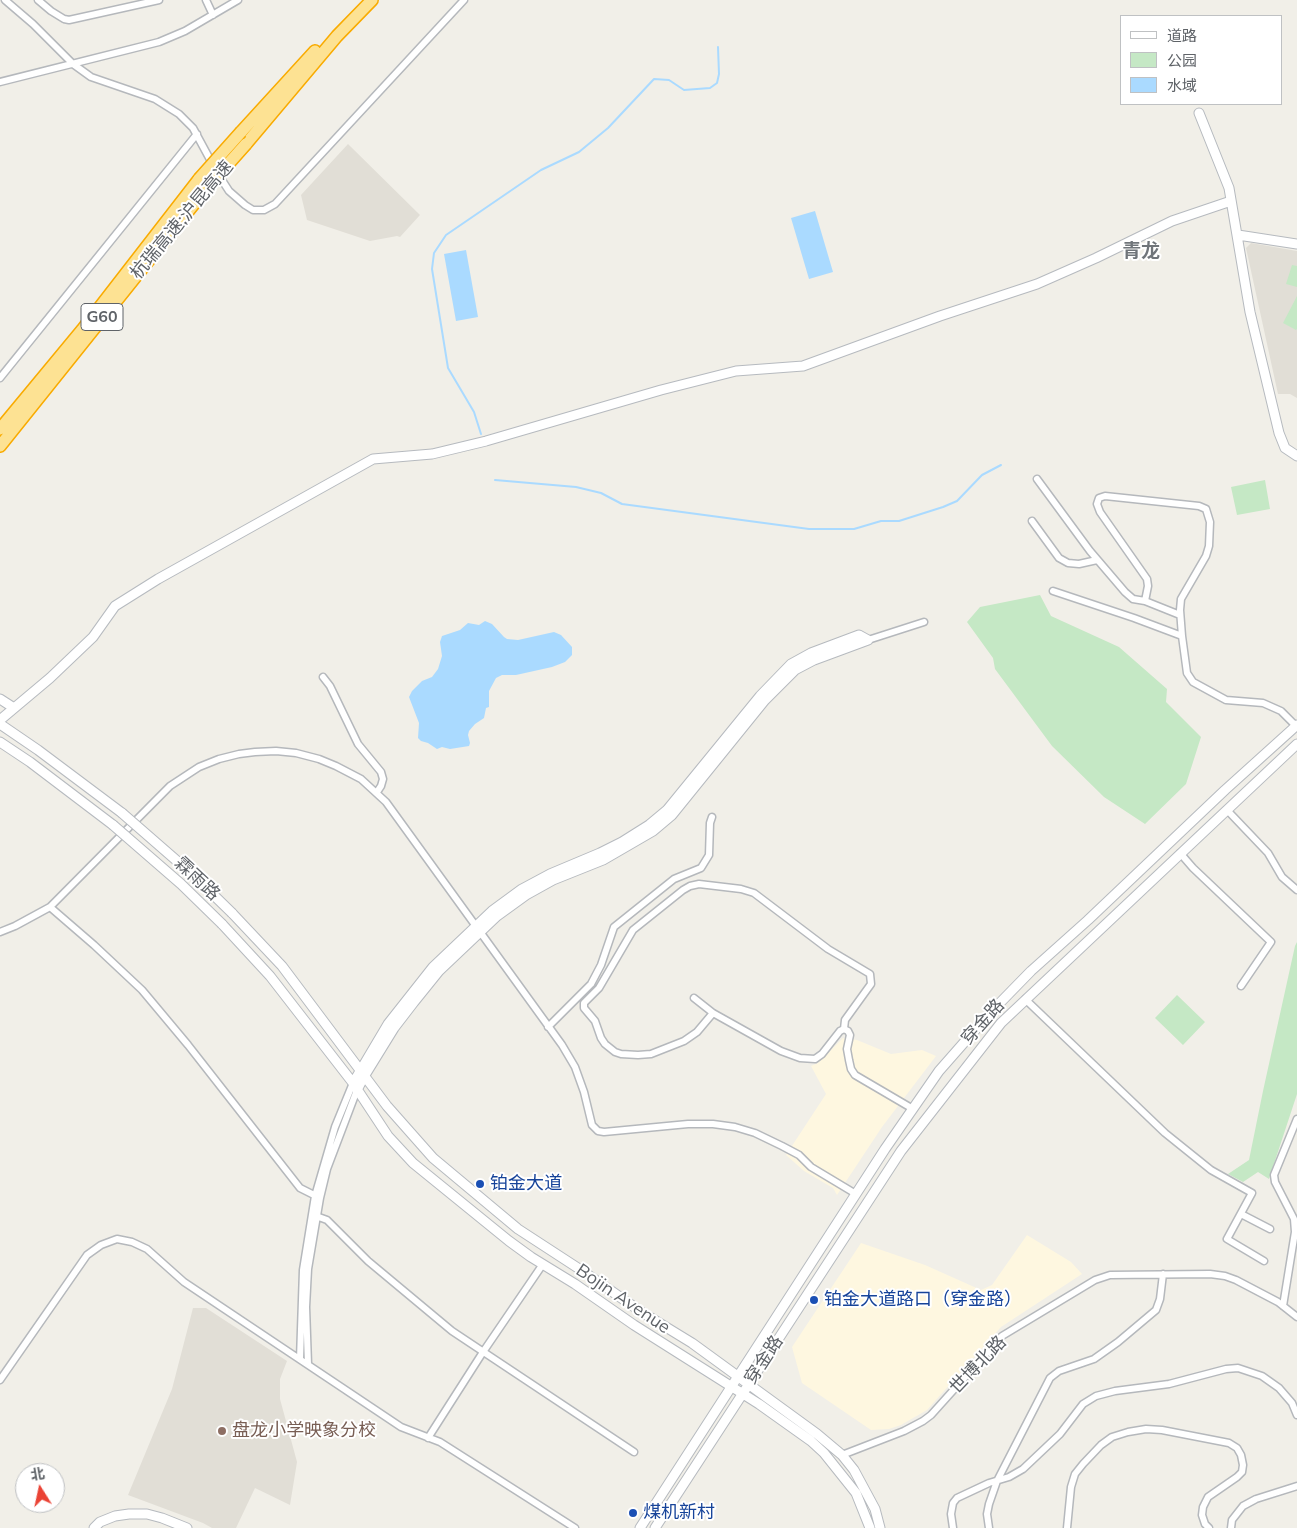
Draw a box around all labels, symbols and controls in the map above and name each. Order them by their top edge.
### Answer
legend [1120,15,1282,105]
text: 道路 [1167,26,1197,45]
text: 公园 [1167,51,1197,70]
text: 水域 [1167,76,1197,95]
street label: 杭瑞高速;沪昆高速 [126,156,238,284]
district label: 青龙 [1122,240,1160,262]
road number: G60 [81,304,123,330]
street label: 霖雨路 [170,853,224,905]
street label: 穿金路 [957,995,1009,1049]
place label: 铂金大道 [490,1173,562,1195]
marker: 铂金大道 [474,1178,486,1190]
street label: Bojin Avenue [572,1260,674,1338]
place label: 铂金大道路口（穿金路） [824,1289,1022,1311]
marker: 铂金大道路口（穿金路） [808,1294,820,1306]
street label: 穿金路 [740,1331,788,1389]
street label: 世博北路 [945,1332,1011,1398]
place label: 盘龙小学映象分校 [232,1420,376,1442]
marker: 盘龙小学映象分校 [216,1425,228,1437]
north arrow [15,1463,65,1513]
text: 北 [29,1464,46,1484]
place label: 煤机新村 [643,1502,715,1524]
marker: 煤机新村 [627,1507,639,1519]

